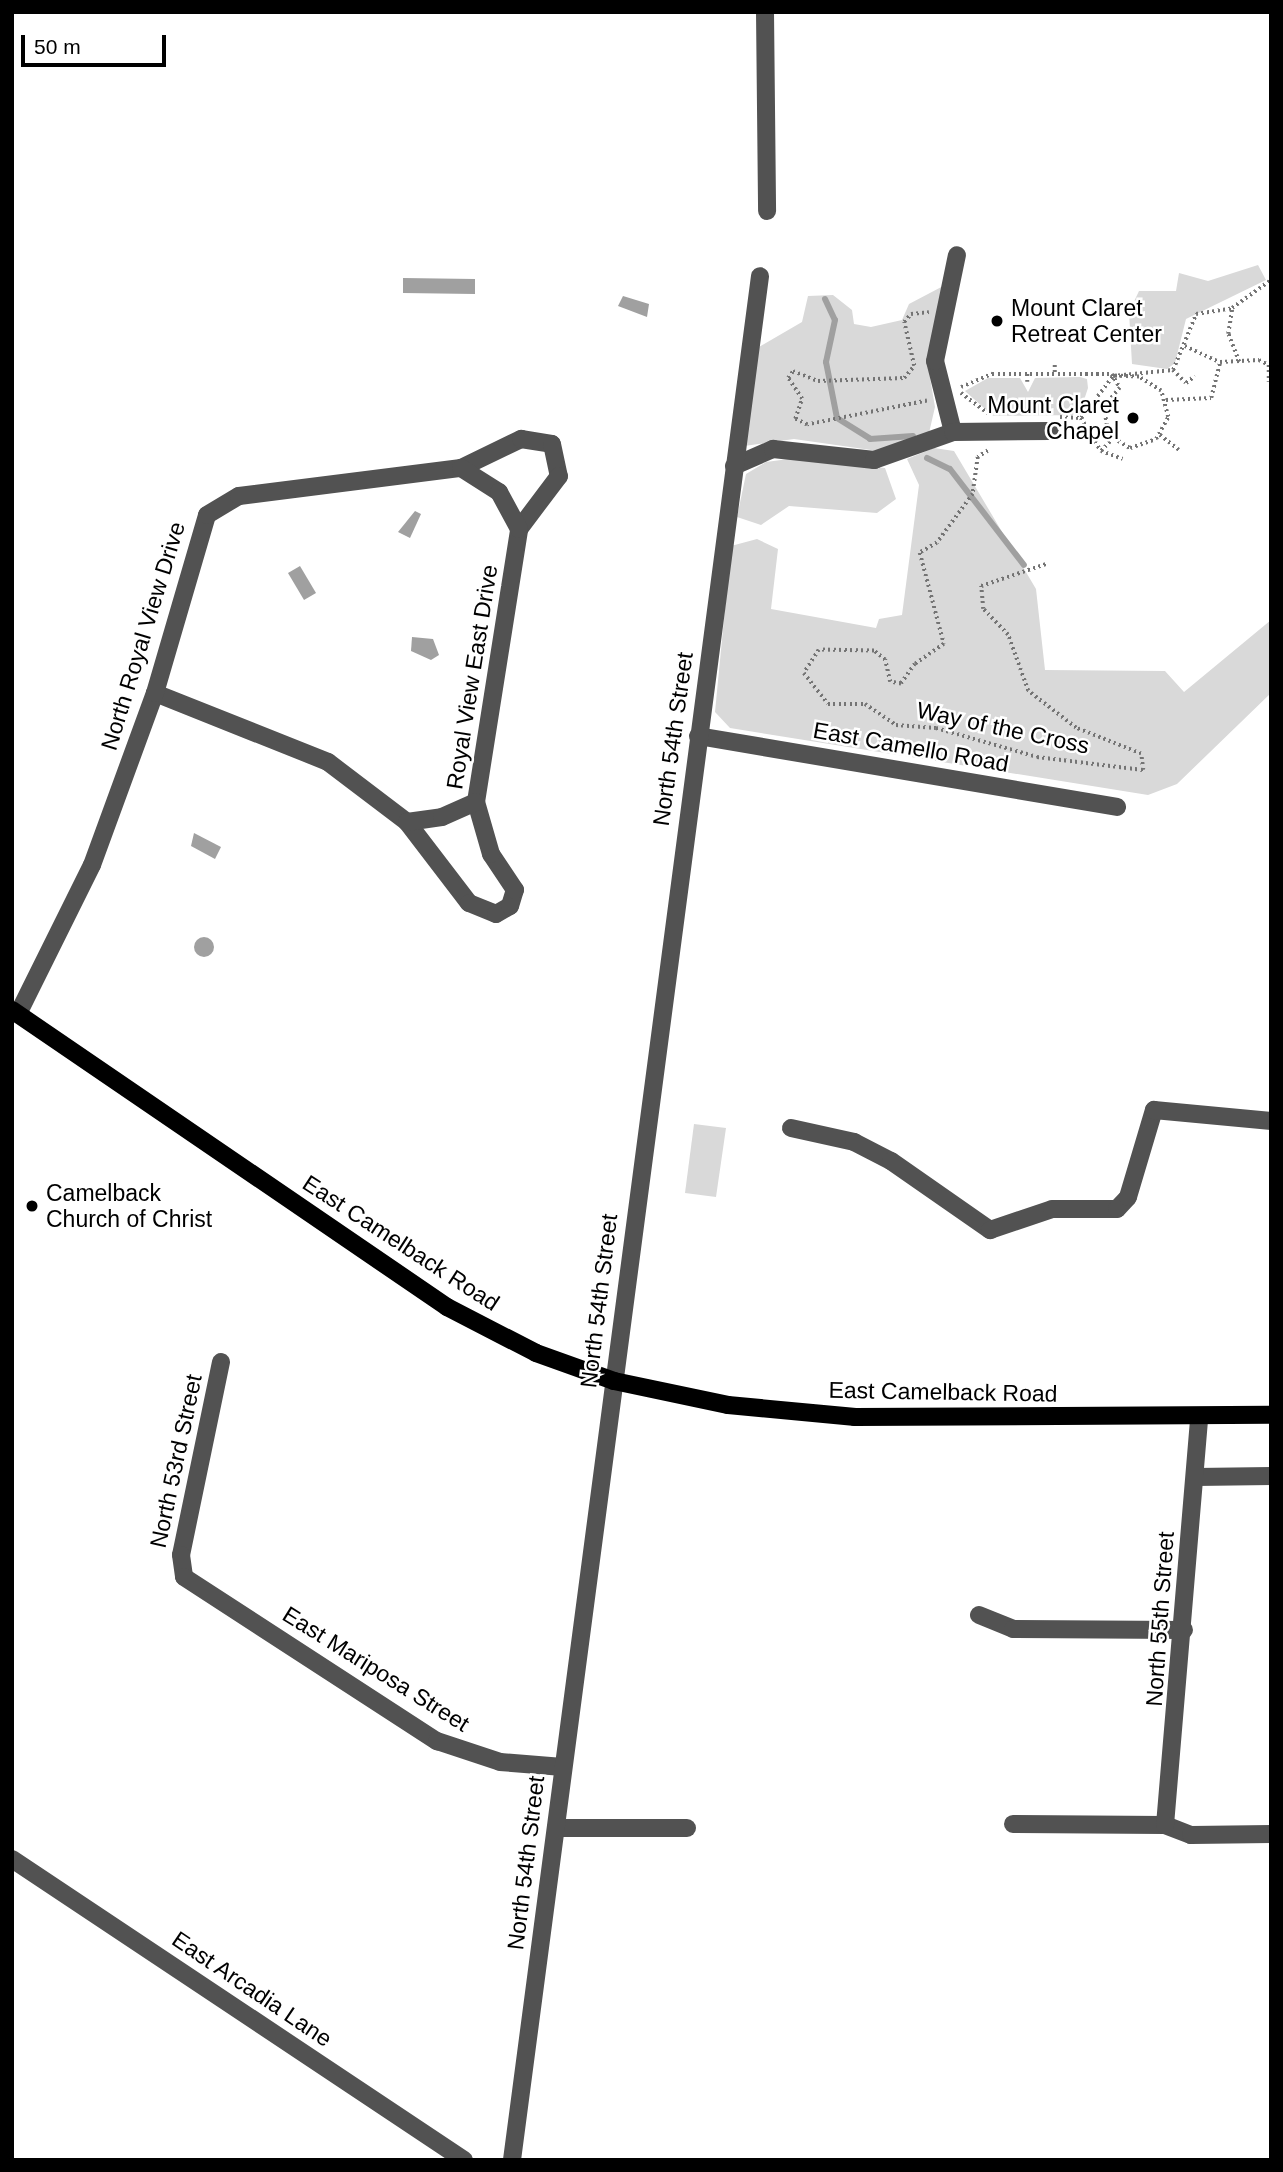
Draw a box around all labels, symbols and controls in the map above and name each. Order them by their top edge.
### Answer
scale bar [24,21,170,65]
text: 50 m [34,35,81,58]
place label: Mount Claret Retreat Center [1011,294,1162,348]
marker: Mount Claret Retreat Center [989,313,1005,329]
place label: Mount Claret Chapel [987,391,1119,445]
marker: Mount Claret Chapel [1125,410,1141,426]
street label: North Royal View Drive [95,518,191,754]
street label: Royal View East Drive [441,563,503,791]
street label: North 54th Street [647,650,699,828]
street label: Way of the Cross [914,696,1092,760]
street label: East Camello Road [811,716,1011,778]
street label: East Camelback Road [298,1169,504,1317]
place label: Camelback Church of Christ [46,1179,212,1233]
marker: Camelback Church of Christ [24,1198,40,1214]
street label: North 54th Street [575,1212,623,1390]
street label: North 53rd Street [144,1372,208,1550]
street label: East Camelback Road [828,1376,1058,1408]
street label: North 55th Street [1140,1531,1180,1707]
street label: East Mariposa Street [278,1600,474,1738]
street label: North 54th Street [502,1774,550,1952]
street label: East Arcadia Lane [166,1925,338,2053]

